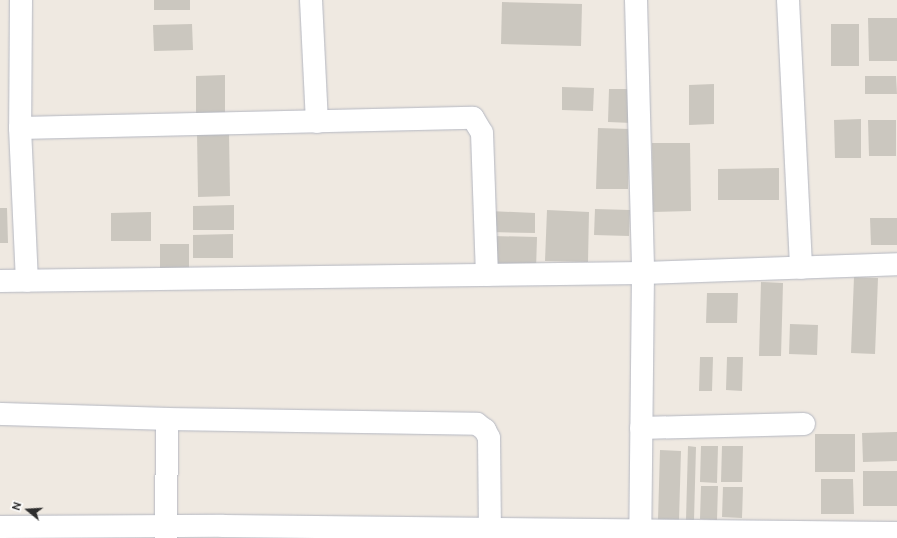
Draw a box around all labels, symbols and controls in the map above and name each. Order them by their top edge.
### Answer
north arrow [8,490,48,530]
text: N [10,501,24,512]

